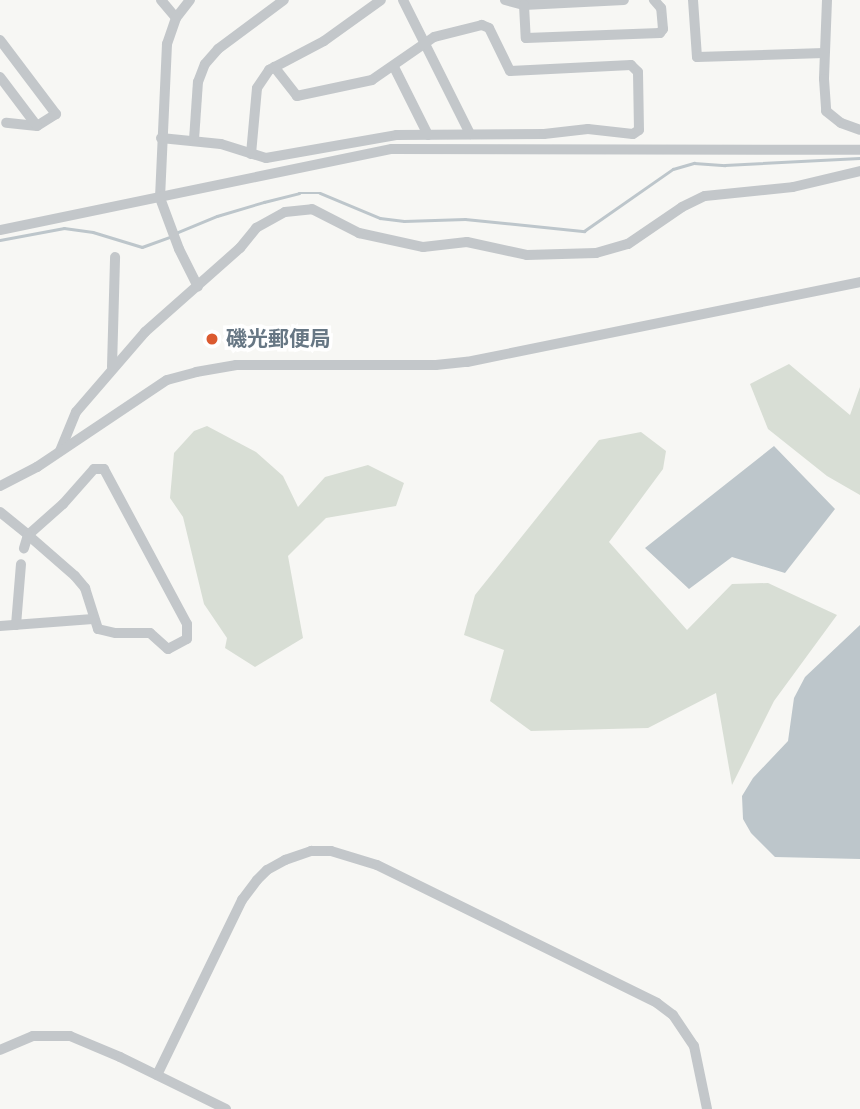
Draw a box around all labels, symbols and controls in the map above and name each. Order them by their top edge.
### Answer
place label: 磯光郵便局 [226,326,331,352]
marker: 磯光郵便局 [204,331,220,347]

